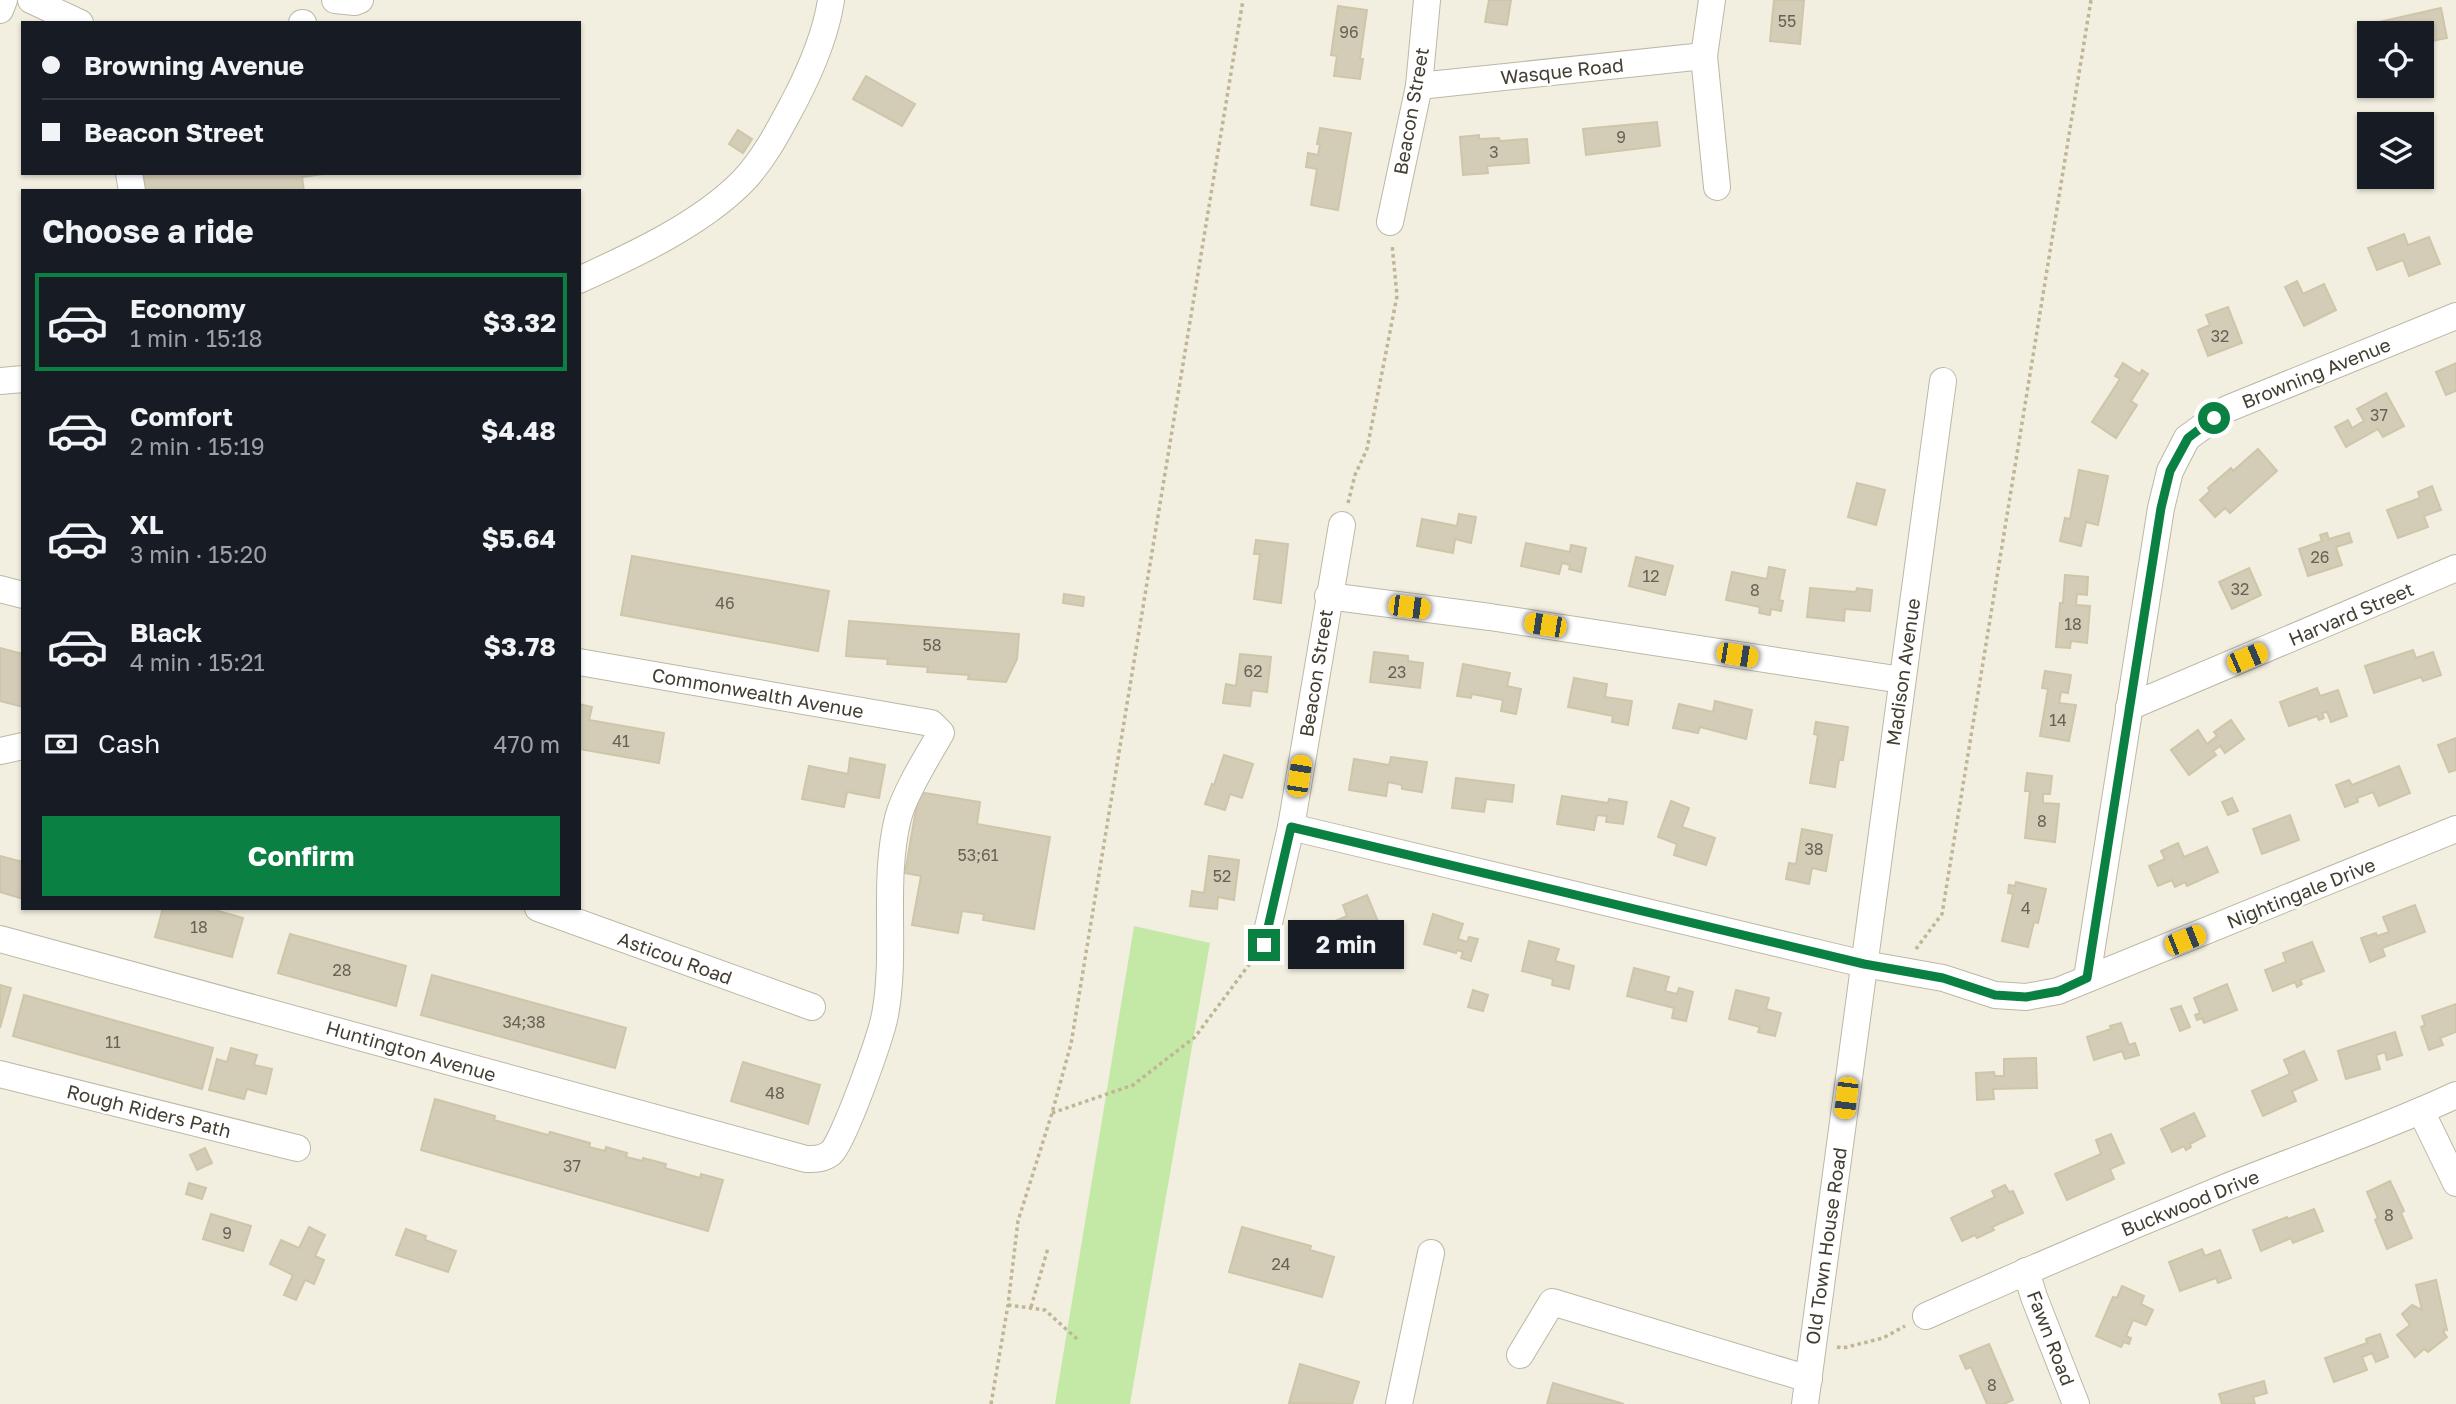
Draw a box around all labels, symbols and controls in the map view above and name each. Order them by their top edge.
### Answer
house number: 55 [1778,11,1796,31]
map controls [2357,21,2434,189]
button: locate [2357,21,2434,98]
house number: 96 [1339,22,1359,42]
street label: Beacon Street [1388,45,1433,176]
text: Browning Avenue [84,50,304,81]
street label: Wasque Road [1499,53,1625,88]
button: layers [2357,112,2434,189]
text: Beacon Street [84,117,264,148]
house number: 9 [1616,127,1626,147]
house number: 3 [1489,142,1499,162]
text: Choose a ride [42,212,254,250]
icon: car [46,291,109,354]
text: Economy [130,293,246,324]
text: $3.32 [483,307,556,338]
text: 1 min · 15:18 [130,324,263,352]
house number: 32 [2211,326,2229,346]
street label: Browning Avenue [2238,332,2394,413]
icon: car [46,399,109,462]
text: Comfort [130,401,233,432]
route start [2198,402,2230,434]
house number: 37 [2370,405,2388,425]
text: $4.48 [481,415,556,446]
text: 2 min · 15:19 [130,432,265,460]
icon: car [46,507,109,570]
text: XL [130,509,164,540]
text: $5.64 [482,523,556,554]
text: 3 min · 15:20 [130,540,267,568]
house number: 26 [2311,547,2329,567]
house number: 12 [1642,566,1660,586]
street label: Harvard Street [2285,577,2417,650]
house number: 32 [2231,579,2249,599]
house number: 8 [1750,580,1760,600]
house number: 46 [715,593,735,613]
car [1387,594,1432,620]
street label: Madison Avenue [1881,597,1924,747]
street label: Beacon Street [1294,607,1337,738]
car [1523,611,1568,639]
house number: 18 [2064,614,2082,634]
icon: car [46,615,109,678]
text: Black [130,617,202,648]
text: $3.78 [484,631,556,662]
house number: 58 [922,635,942,655]
car [2224,640,2271,676]
car [1715,641,1760,669]
text: 4 min · 15:21 [130,648,265,676]
house number: 62 [1244,661,1262,681]
house number: 23 [1388,662,1406,682]
street label: Commonwealth Avenue [650,663,866,722]
house number: 14 [2049,710,2067,730]
icon: cash [42,725,80,763]
text: Cash [98,728,160,759]
text: 470 m [493,730,560,758]
house number: 41 [612,731,630,751]
car [1286,754,1313,798]
house number: 8 [2037,811,2047,831]
button: Confirm [42,816,560,896]
house number: 38 [1804,839,1824,859]
house number: 53;61 [958,845,999,865]
street label: Nightingale Drive [2223,852,2378,933]
house number: 52 [1213,866,1231,886]
house number: 4 [2021,898,2031,918]
house number: 18 [190,917,208,937]
callout: 2 min [1288,920,1404,970]
car [2162,922,2209,958]
street label: Asticou Road [615,926,735,989]
route end [1248,929,1280,961]
text: 2 min [1316,930,1376,958]
house number: 28 [332,960,352,980]
house number: 34;38 [502,1012,546,1032]
street label: Huntington Avenue [323,1015,499,1086]
house number: 11 [105,1032,121,1052]
car [1834,1076,1859,1120]
street label: Rough Riders Path [64,1079,234,1142]
house number: 48 [765,1083,785,1103]
street label: Old Town House Road [1800,1146,1851,1346]
house number: 37 [563,1156,581,1176]
street label: Buckwood Drive [2117,1164,2262,1241]
house number: 8 [2384,1205,2394,1225]
house number: 9 [222,1223,232,1243]
house number: 24 [1271,1254,1291,1274]
street label: Fawn Road [2023,1287,2080,1389]
house number: 8 [1987,1375,1997,1395]

